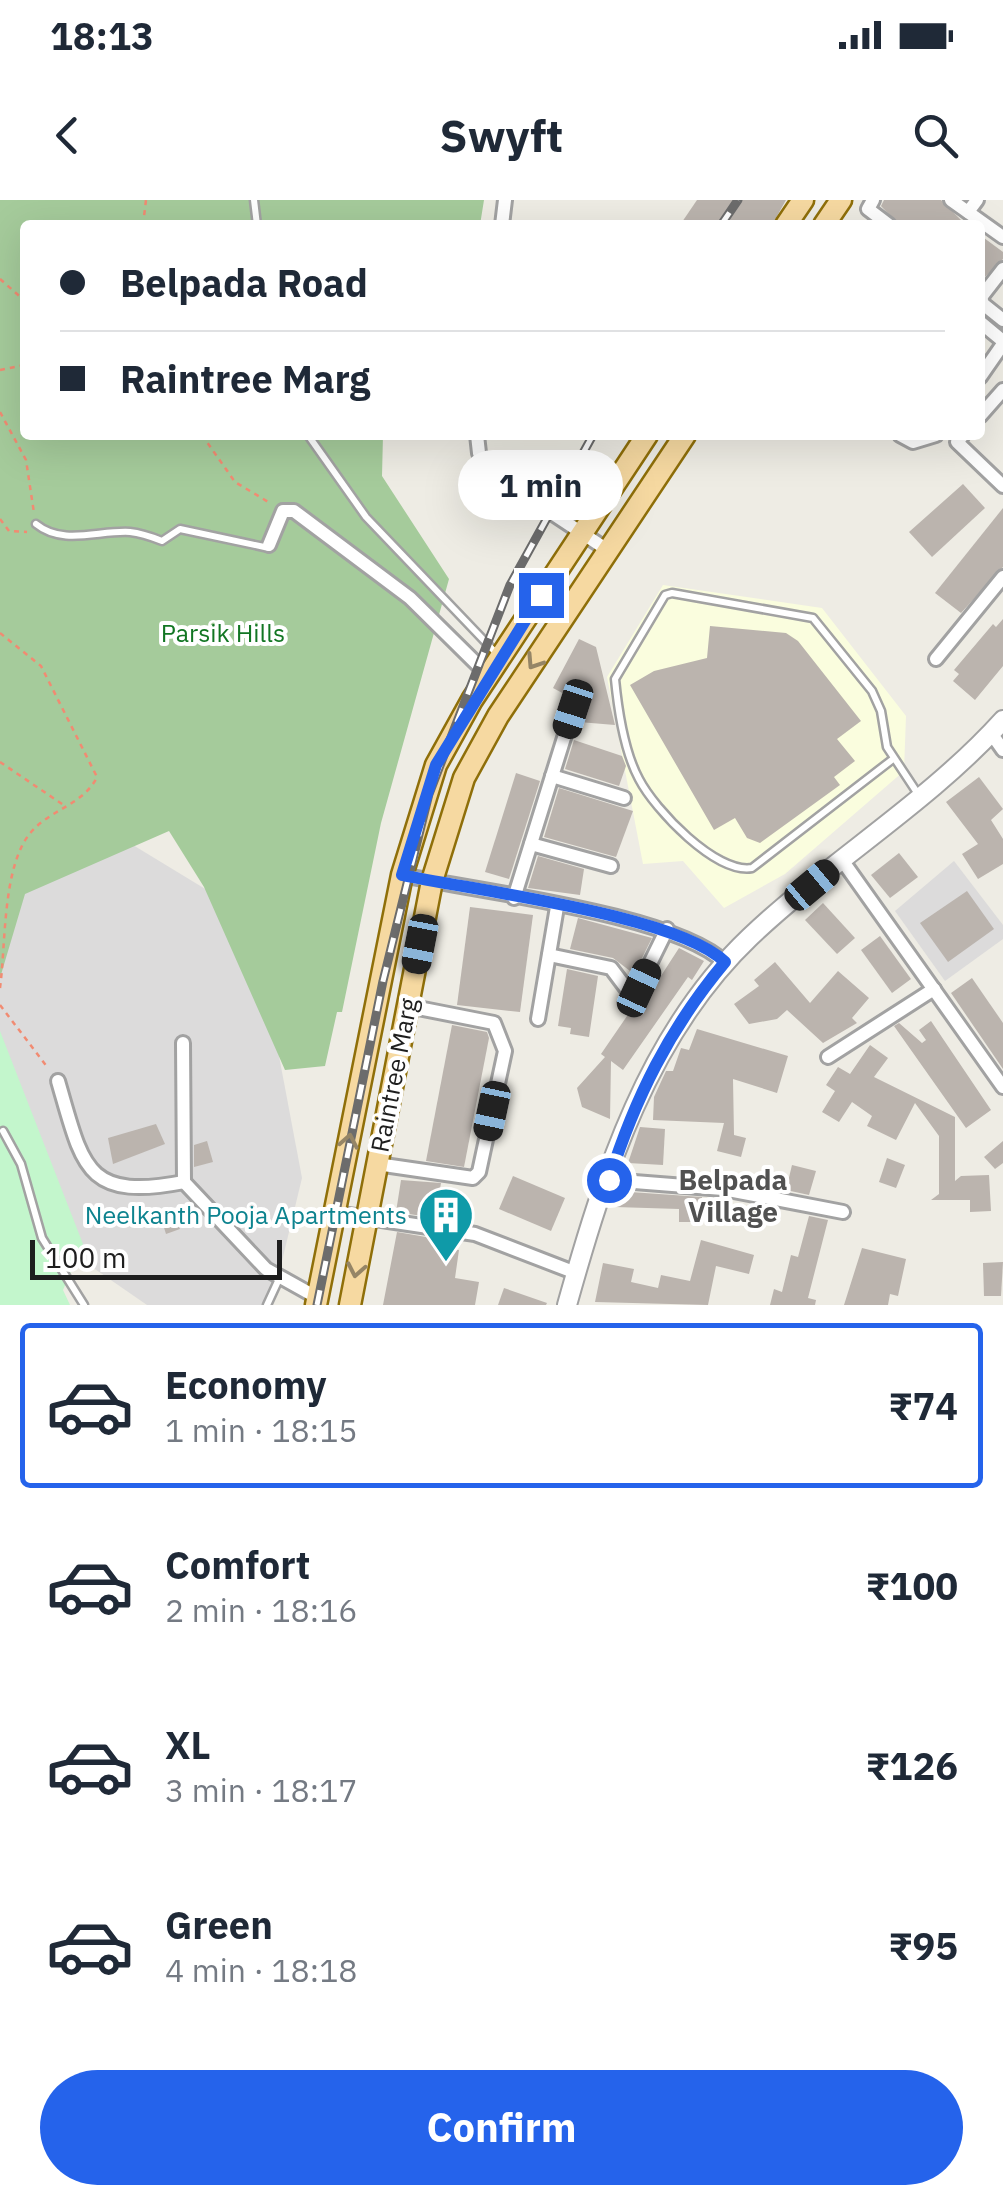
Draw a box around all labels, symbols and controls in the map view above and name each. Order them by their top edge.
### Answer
text: 18:13 [50,11,154,60]
text: Swyft [440,106,563,164]
icon: back [40,108,95,163]
icon: search [908,108,963,163]
text: Belpada Road [120,258,368,307]
text: Raintree Marg [120,354,370,403]
callout: 1 min [458,450,624,520]
text: 1 min [499,464,582,506]
route end [519,573,564,618]
park label: Parsik Hills [161,616,285,649]
one-way arrow [527,651,546,669]
car [549,676,597,742]
car [779,854,845,916]
car [400,912,440,976]
car [613,954,665,1022]
street label: Raintree Marg [362,995,425,1155]
car [471,1079,513,1143]
one-way arrow [338,1133,359,1150]
route start [587,1158,632,1203]
district label: Belpada Village [679,1161,787,1230]
building icon: Neelkanth Pooja Apartments [416,1185,476,1264]
place label: Neelkanth Pooja Apartments [85,1198,407,1231]
scale bar [30,1235,282,1280]
text: 100 m [45,1239,126,1276]
one-way arrow [347,1261,368,1278]
text: Economy [165,1360,327,1409]
icon: car [45,1361,135,1451]
text: ₹74 [888,1381,958,1430]
text: 1 min · 18:15 [165,1409,358,1451]
text: Comfort [165,1540,310,1589]
icon: car [45,1541,135,1631]
text: ₹100 [866,1561,958,1610]
text: 2 min · 18:16 [165,1589,358,1631]
text: XL [165,1720,211,1769]
icon: car [45,1721,135,1811]
text: ₹126 [866,1741,958,1790]
text: 3 min · 18:17 [165,1769,358,1811]
text: Green [165,1900,273,1949]
icon: car [45,1901,135,1991]
text: ₹95 [888,1921,958,1970]
text: 4 min · 18:18 [165,1949,358,1991]
button: Confirm [40,2070,963,2185]

